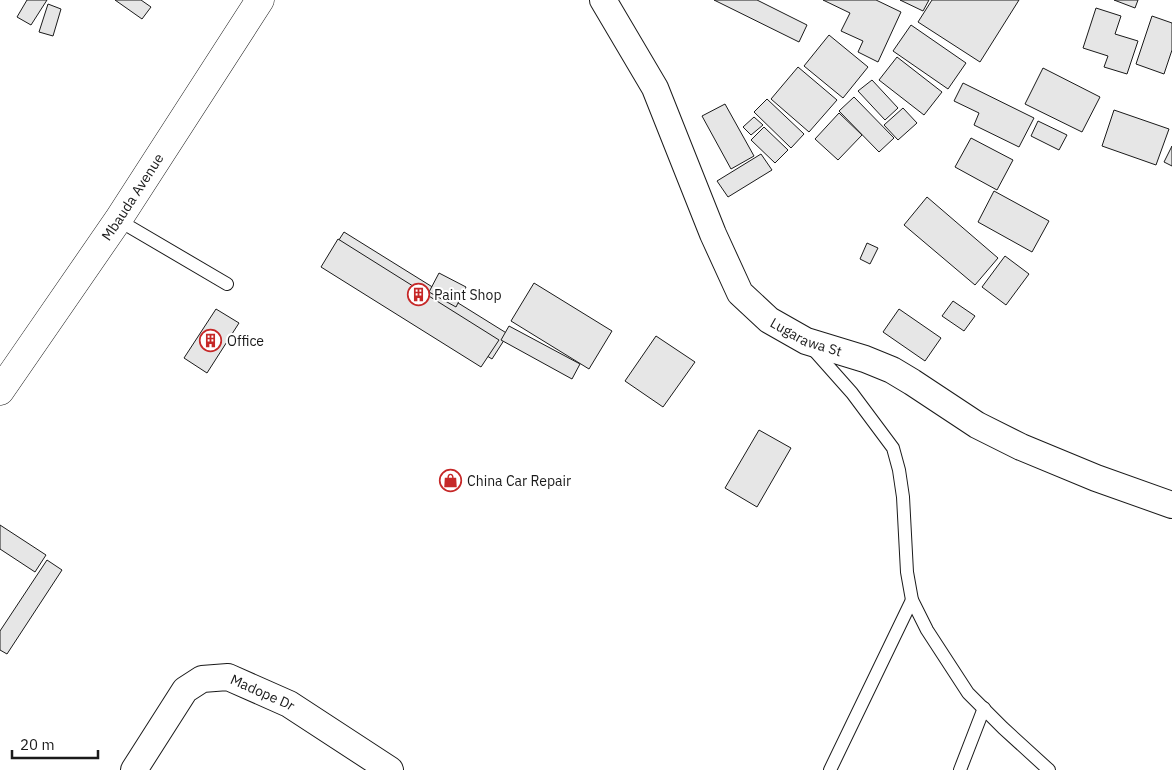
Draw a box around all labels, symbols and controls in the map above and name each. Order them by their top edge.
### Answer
street label: Mbauda Avenue [97,150,168,244]
building icon: Paint Shop [406,283,430,307]
place label: Paint Shop [434,286,502,304]
street label: Lugarawa St [767,314,844,360]
building icon: Office [199,329,223,353]
place label: Office [227,332,264,350]
shop icon: China Car Repair [439,469,463,493]
place label: China Car Repair [467,472,571,490]
street label: Madope Dr [228,670,298,714]
scale bar [12,728,99,760]
text: 20 m [20,735,55,754]

